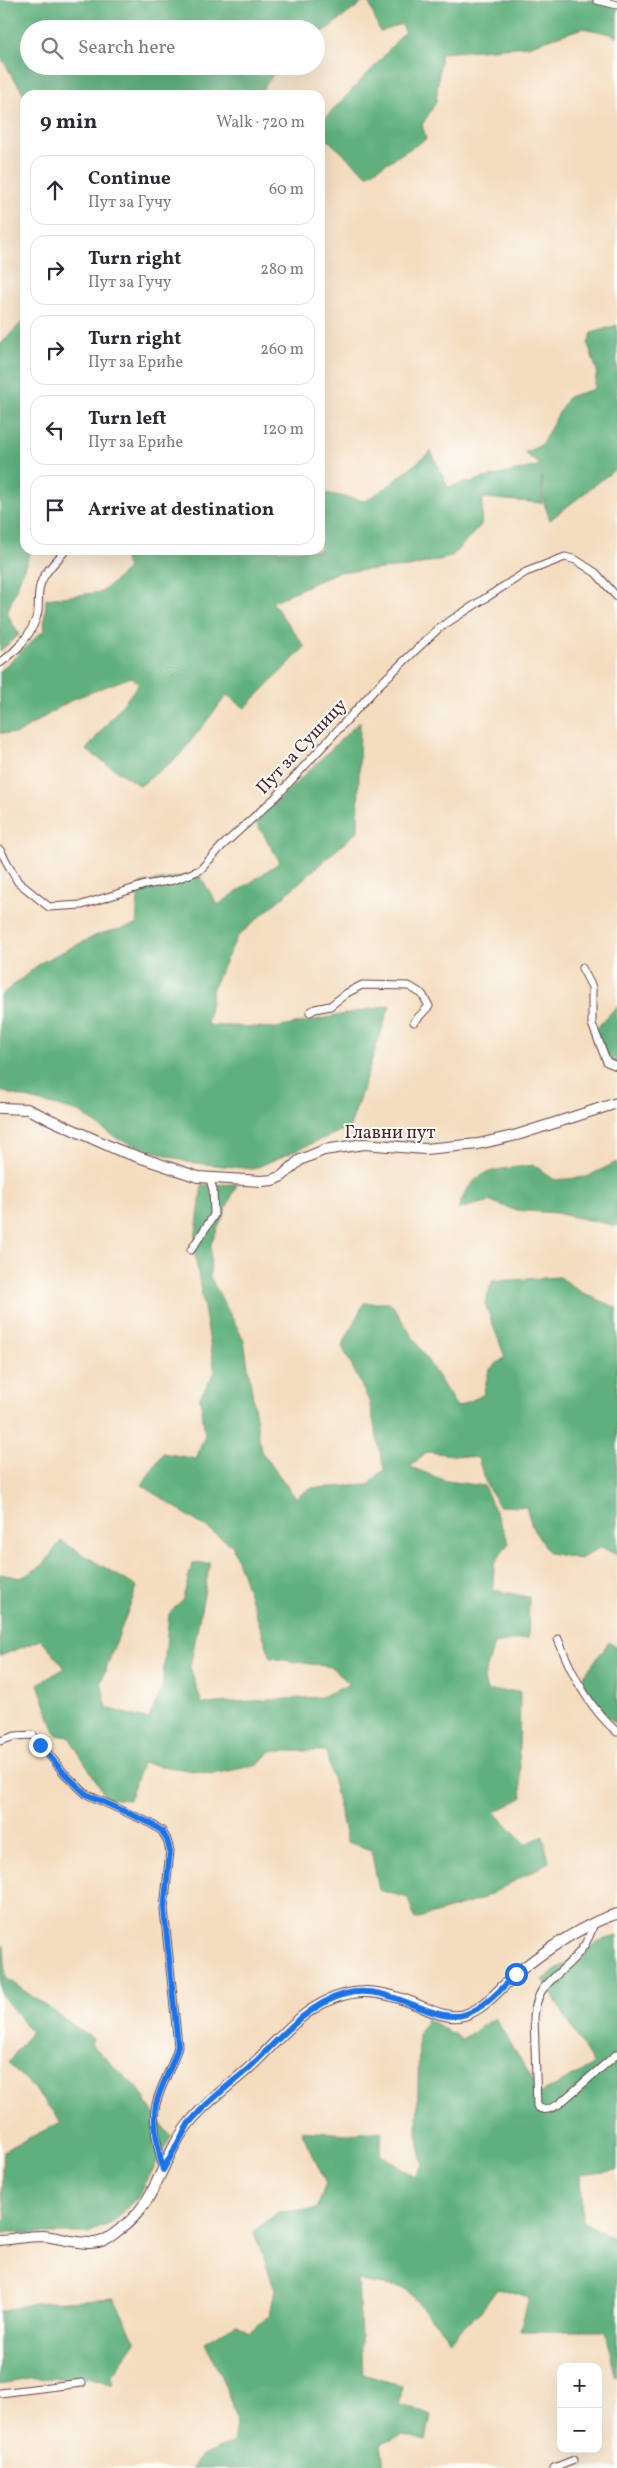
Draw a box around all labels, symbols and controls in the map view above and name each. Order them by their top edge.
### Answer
search box [20,20,325,75]
icon: search [38,34,66,62]
text: Search here [78,35,175,61]
text: 9 min [40,108,97,137]
text: Walk · 720 m [216,112,305,134]
text: Continue [88,166,171,192]
icon: ahead [41,176,69,204]
text: 60 m [269,179,304,201]
text: Пут за Гучу [88,192,172,214]
text: Turn right [88,246,181,272]
icon: right [41,256,69,284]
text: 280 m [260,259,304,281]
text: Пут за Гучу [88,272,172,294]
text: Turn right [88,326,181,352]
icon: right [41,336,69,364]
text: 260 m [260,339,304,361]
text: Пут за Ериће [88,352,183,374]
text: Turn left [88,406,167,432]
icon: left [41,416,69,444]
text: 120 m [262,419,304,441]
text: Пут за Ериће [88,432,183,454]
icon: arrive [41,496,69,524]
text: Arrive at destination [88,497,274,523]
street label: Пут за Сушицу [251,693,353,801]
street label: Главни пут [344,1121,436,1146]
route end [29,1734,52,1757]
route start [505,1963,528,1986]
map controls [557,2363,602,2453]
button: + [557,2363,602,2408]
button: − [557,2408,602,2453]

